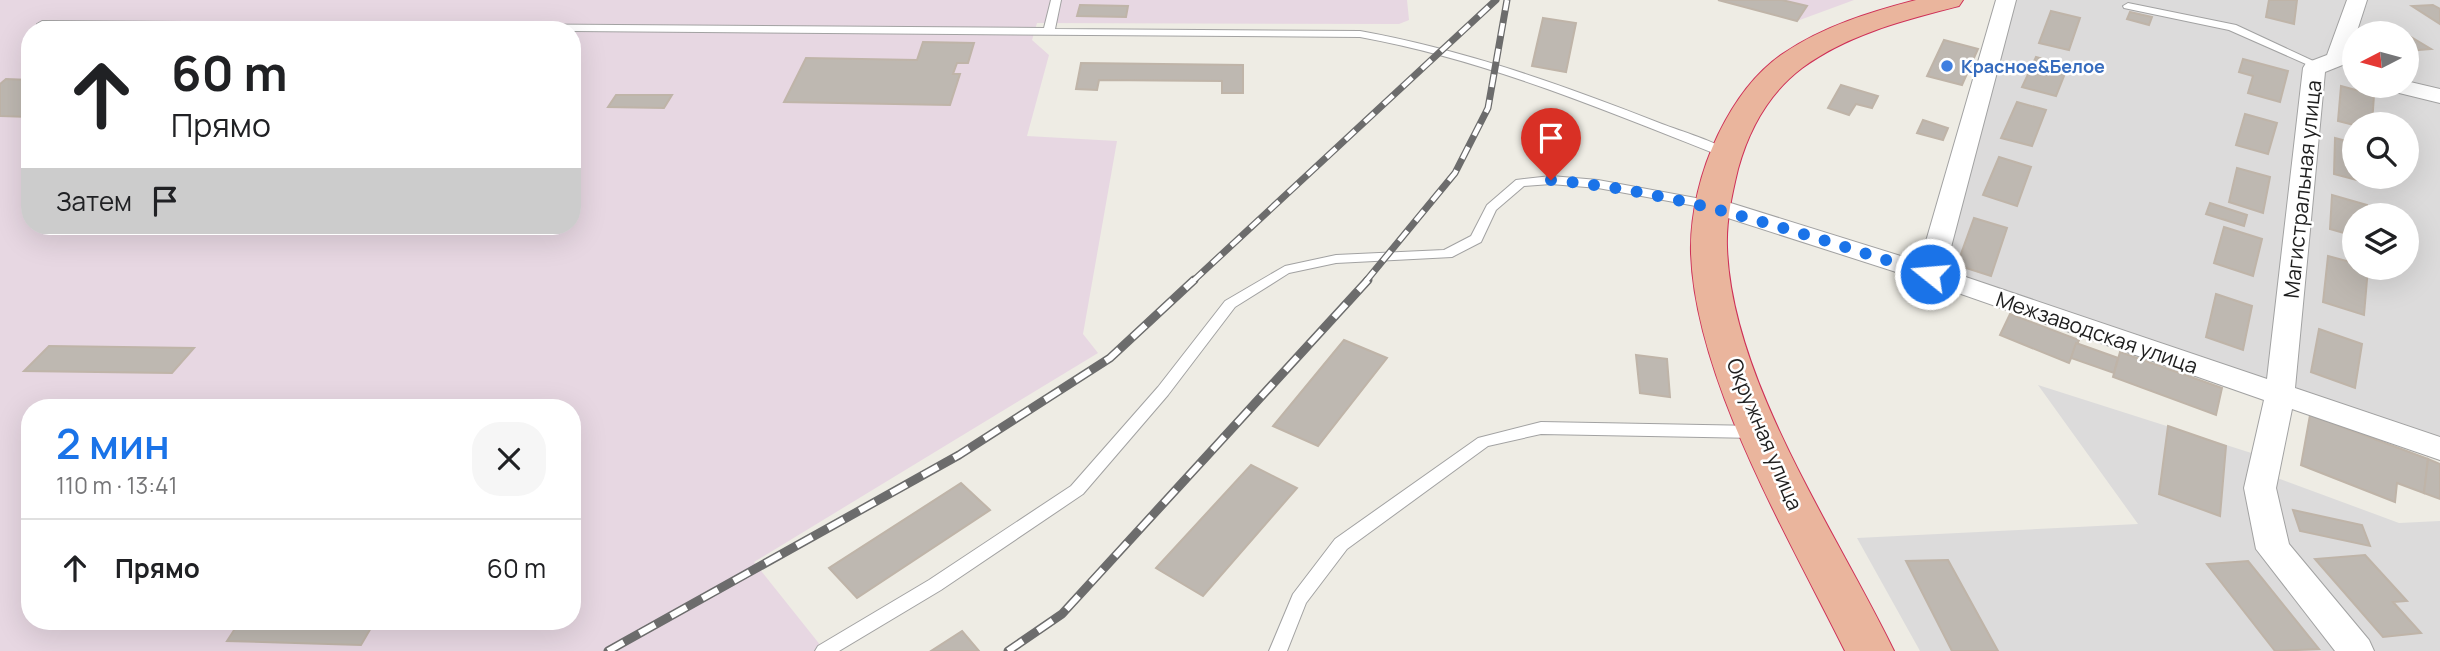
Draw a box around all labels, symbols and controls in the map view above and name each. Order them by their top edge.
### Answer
north arrow [2342,21,2418,98]
map controls [2342,21,2419,280]
text: 60 m [171,39,288,106]
icon: ahead [56,49,147,140]
place label: Красное&Белое [1961,54,2105,78]
marker: Красное&Белое [1939,58,1955,74]
street label: Магистральная улица [2277,78,2327,300]
text: Прямо [171,103,271,147]
pin [1521,108,1581,180]
button: search [2342,112,2419,189]
icon: arrive [1532,119,1570,157]
icon: arrive [146,182,184,220]
text: Затем [56,183,132,219]
button: layers [2342,203,2419,280]
position arrow [1893,237,1967,311]
street label: Межзаводская улица [1992,284,2202,380]
street label: Окружная улица [1720,354,1810,514]
text: 2 мин [56,414,170,472]
button: close [472,422,546,496]
text: 110 m · 13:41 [56,469,178,501]
icon: ahead [56,549,94,587]
text: Прямо [115,550,200,586]
text: 60 m [487,550,546,586]

